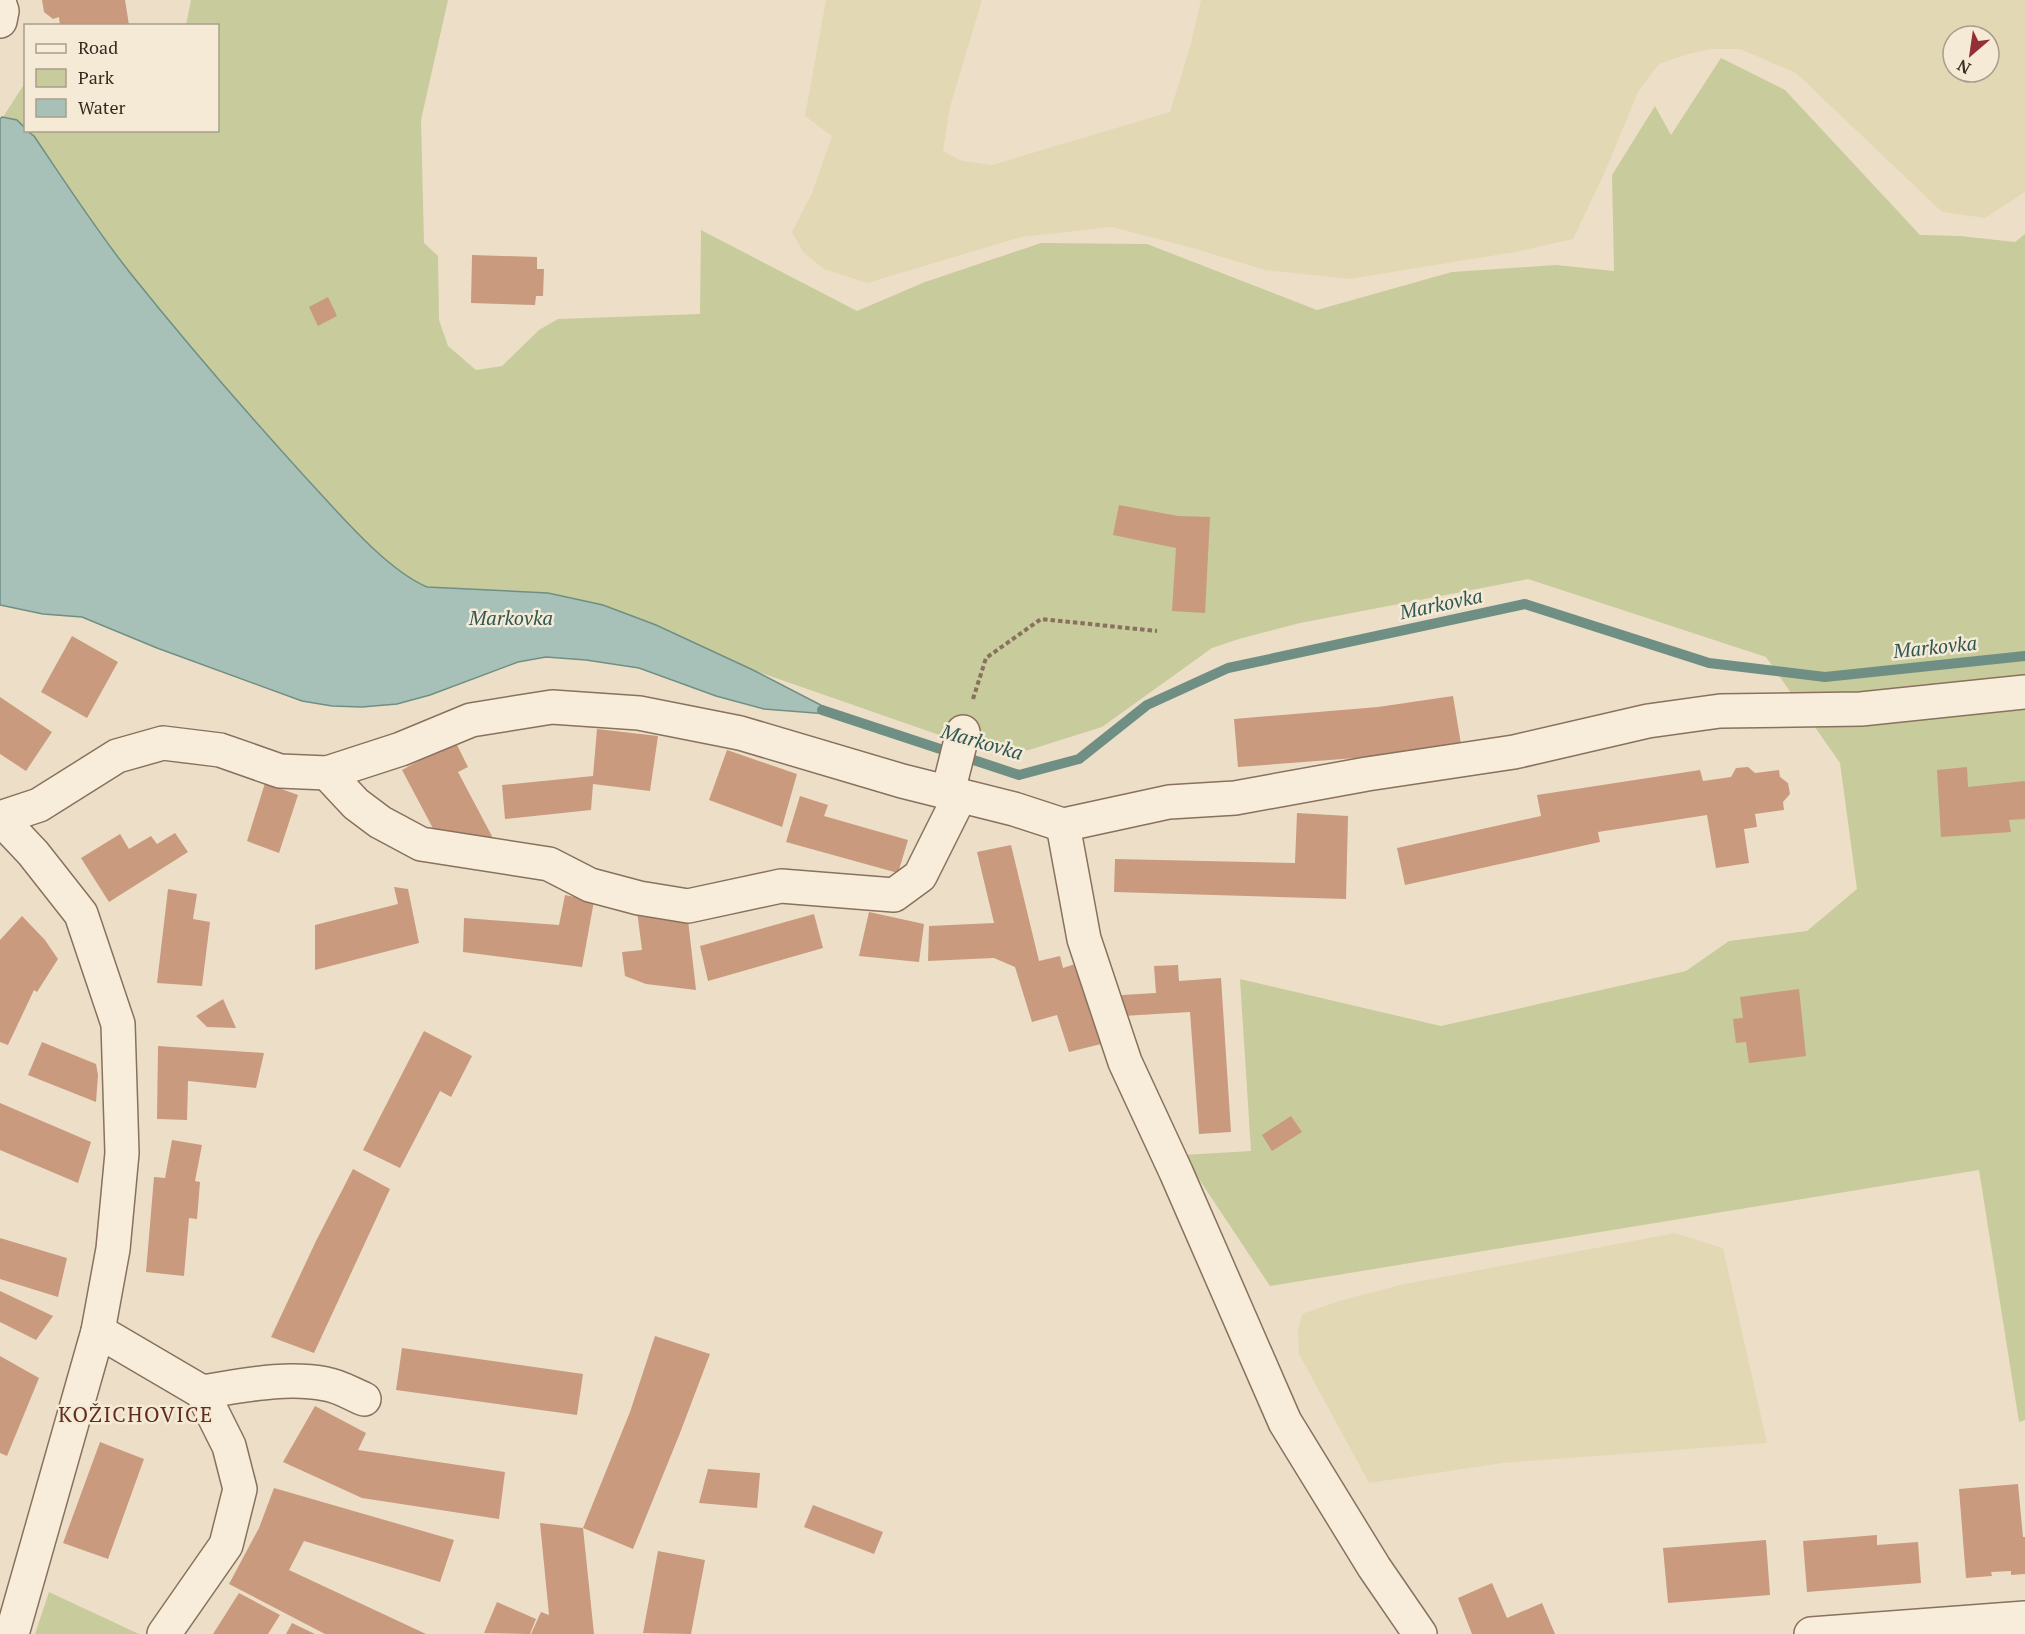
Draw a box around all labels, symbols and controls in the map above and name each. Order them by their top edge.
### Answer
legend [24,24,219,132]
north arrow [1941,24,2001,84]
text: Road [78,35,118,59]
text: N [1953,55,1974,80]
text: Park [78,65,115,89]
text: Water [78,95,125,119]
water label: Markovka [1396,582,1485,626]
water label: Markovka [468,604,553,631]
water label: Markovka [1891,629,1978,664]
water label: Markovka [937,717,1026,766]
district label: KOŽICHOVICE [58,1400,214,1428]

